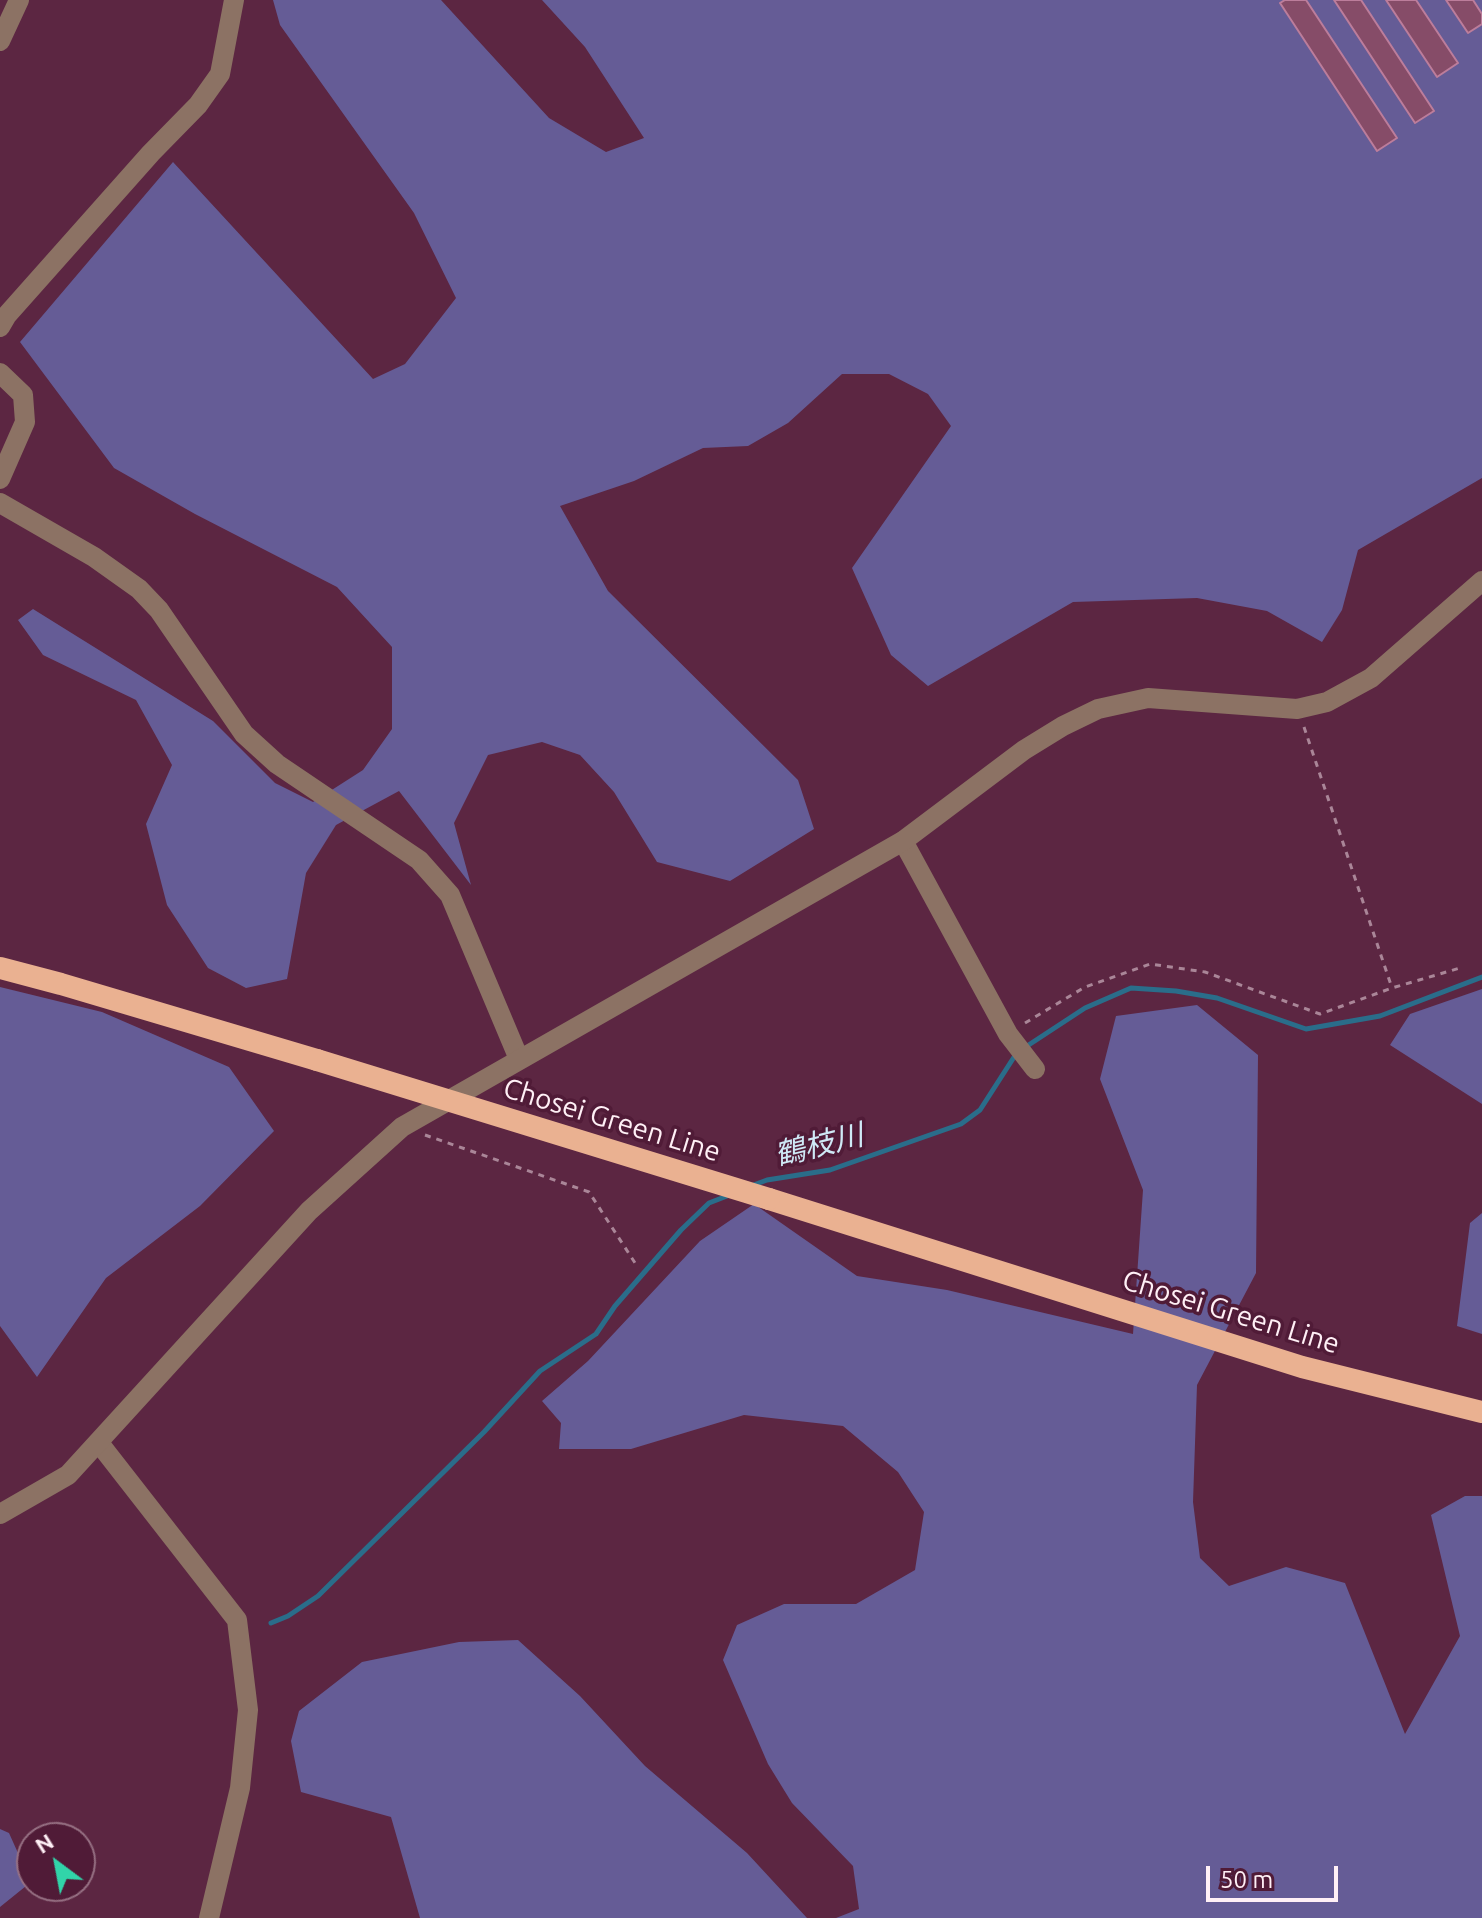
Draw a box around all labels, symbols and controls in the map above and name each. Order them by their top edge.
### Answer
street label: Chosei Green Line [499,1071,725,1169]
water label: 鶴枝川 [771,1117,867,1173]
street label: Chosei Green Line [1118,1263,1344,1361]
north arrow [16,1822,96,1902]
text: N [30,1828,58,1858]
scale bar [1210,1850,1342,1900]
text: 50 m [1220,1866,1273,1893]

